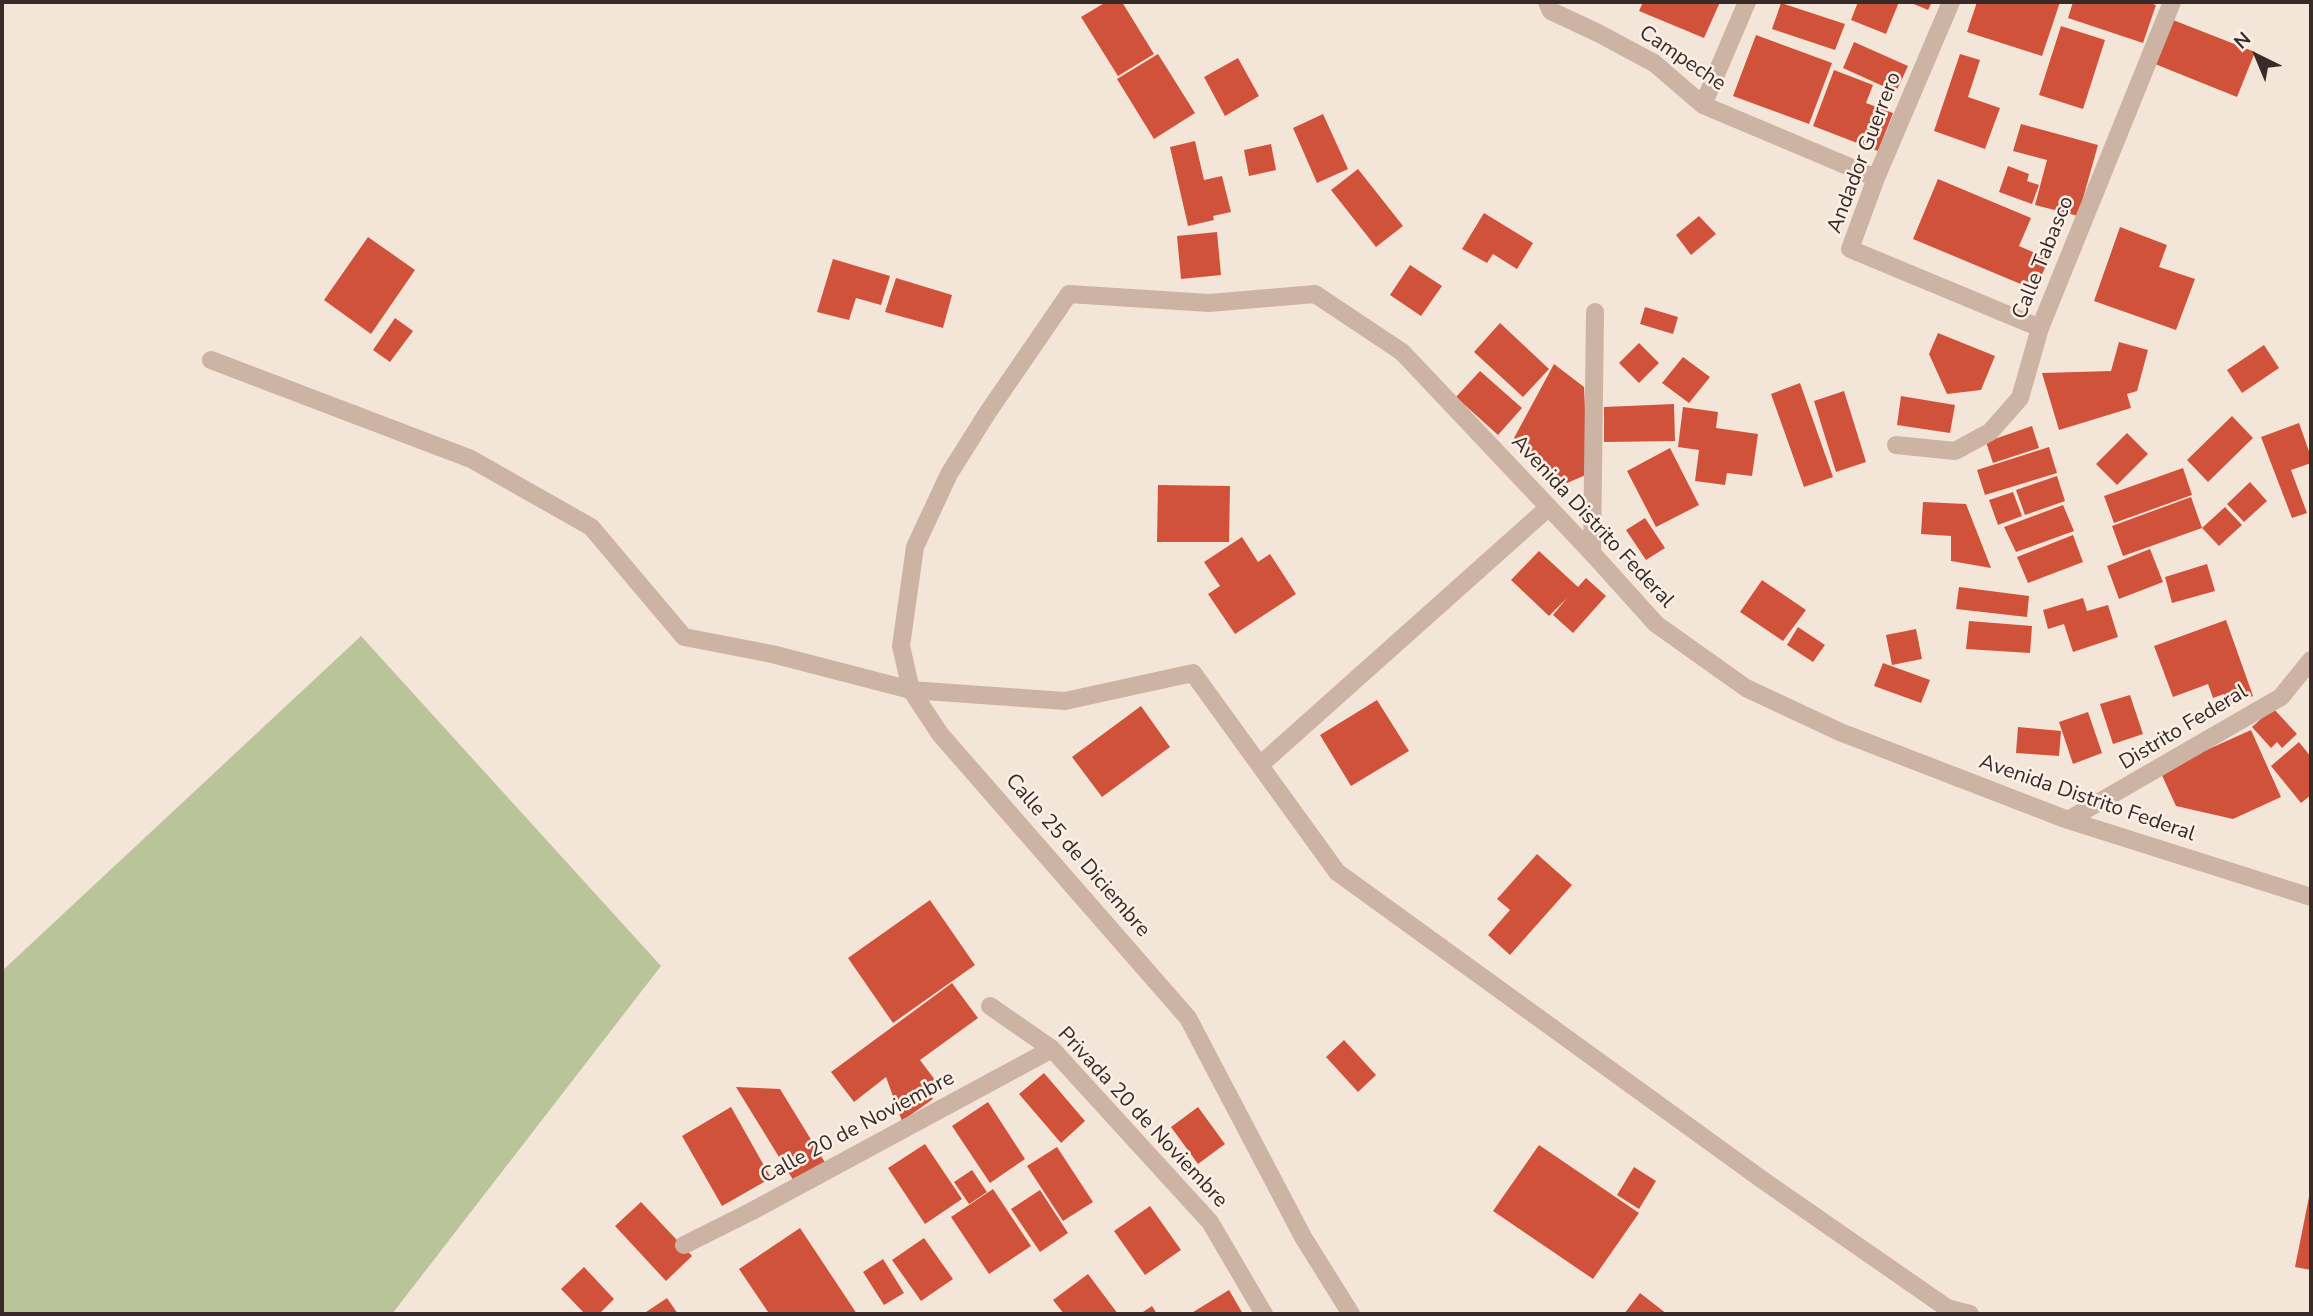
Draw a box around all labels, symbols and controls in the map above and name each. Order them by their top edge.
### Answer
street label: Campeche [1634,21,1730,97]
north arrow [2222,21,2292,91]
text: N [2229,26,2257,55]
street label: Andador Guerrero [1823,69,1907,237]
street label: Calle Tabasco [2008,193,2080,323]
street label: Avenida Distrito Federal [1505,430,1679,614]
street label: Distrito Federal [2115,680,2253,776]
street label: Avenida Distrito Federal [1976,750,2198,848]
street label: Calle 25 de Diciembre [999,769,1155,943]
street label: Privada 20 de Noviembre [1052,1022,1232,1214]
street label: Calle 20 de Noviembre [757,1066,959,1190]

